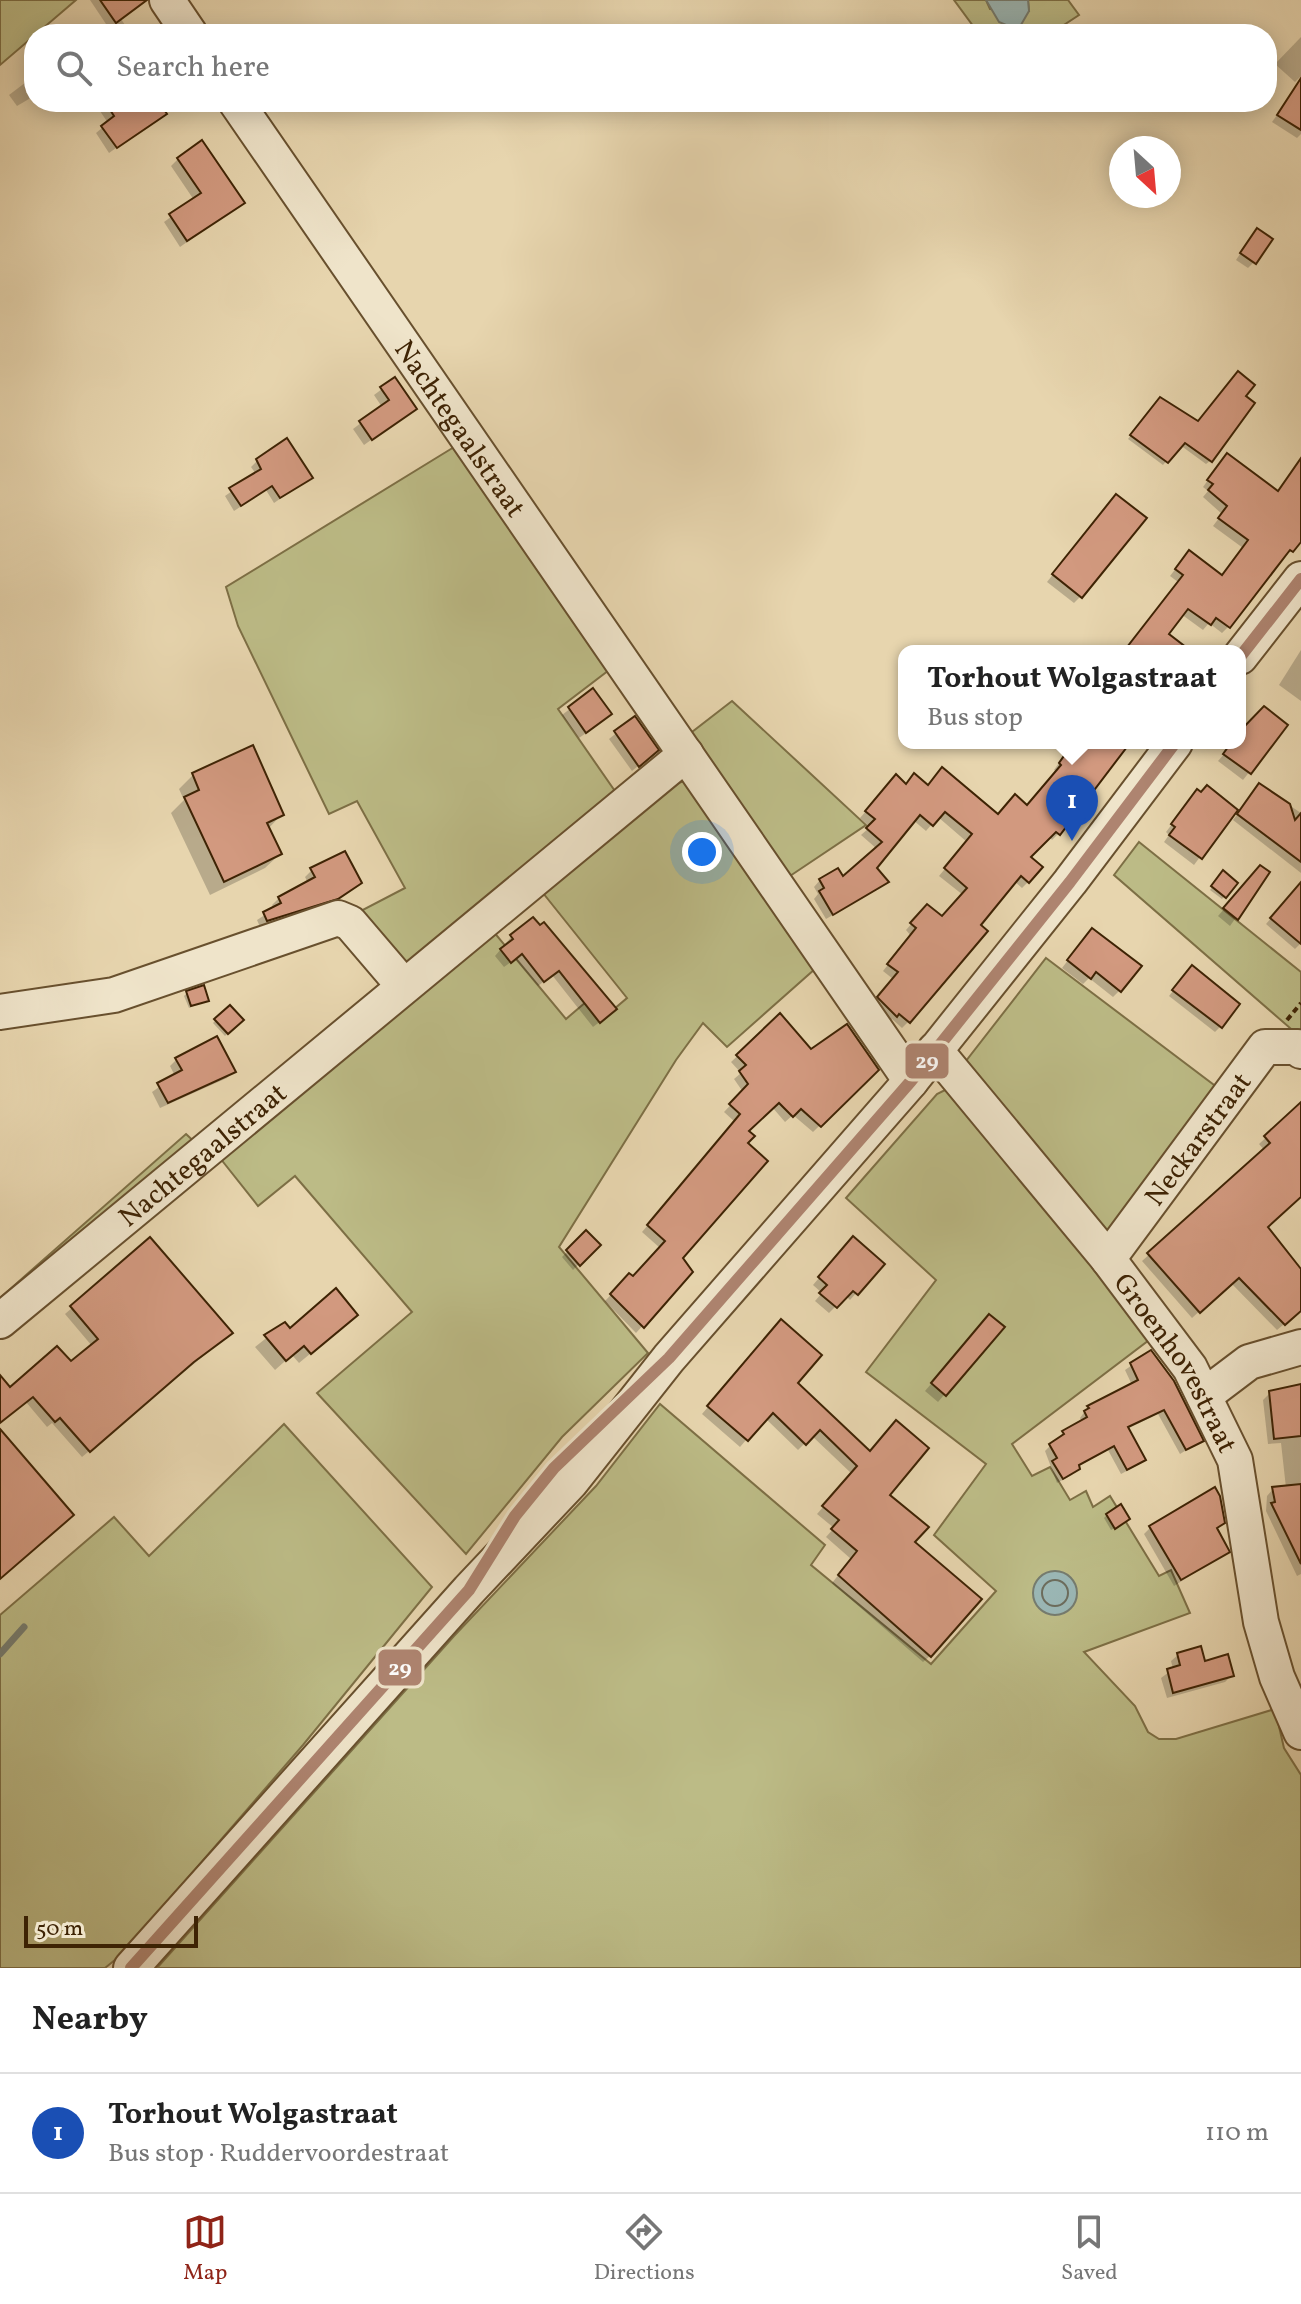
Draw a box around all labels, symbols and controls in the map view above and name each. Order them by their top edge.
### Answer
search box [24,24,1277,112]
icon: search [52,46,96,90]
text: Search here [116,47,270,89]
north arrow [1109,136,1181,208]
street label: Nachtegaalstraat [384,333,534,526]
popup [898,645,1246,749]
text: Torhout Wolgastraat [927,658,1217,700]
text: Bus stop [927,700,1023,736]
pin: 1 [1046,775,1098,841]
your location [682,832,722,872]
line badge: 29 [904,1042,950,1080]
text: 29 [915,1047,939,1078]
street label: Neckarstraat [1137,1065,1262,1215]
street label: Nachtegaalstraat [111,1075,296,1237]
street label: Groenhovestraat [1103,1266,1246,1460]
line badge: 29 [377,1648,423,1687]
text: 29 [388,1654,412,1685]
scale bar [24,1912,198,1948]
text: 50 m [36,1914,83,1945]
text: Nearby [32,1997,148,2044]
text: Torhout Wolgastraat [108,2094,398,2136]
text: 1 [53,2115,63,2151]
text: 110 m [1205,2115,1269,2151]
text: Bus stop · Ruddervoordestraat [108,2136,449,2172]
tab: Map [183,2210,227,2289]
tab: Directions [594,2210,695,2289]
tab: Saved [1061,2210,1118,2289]

